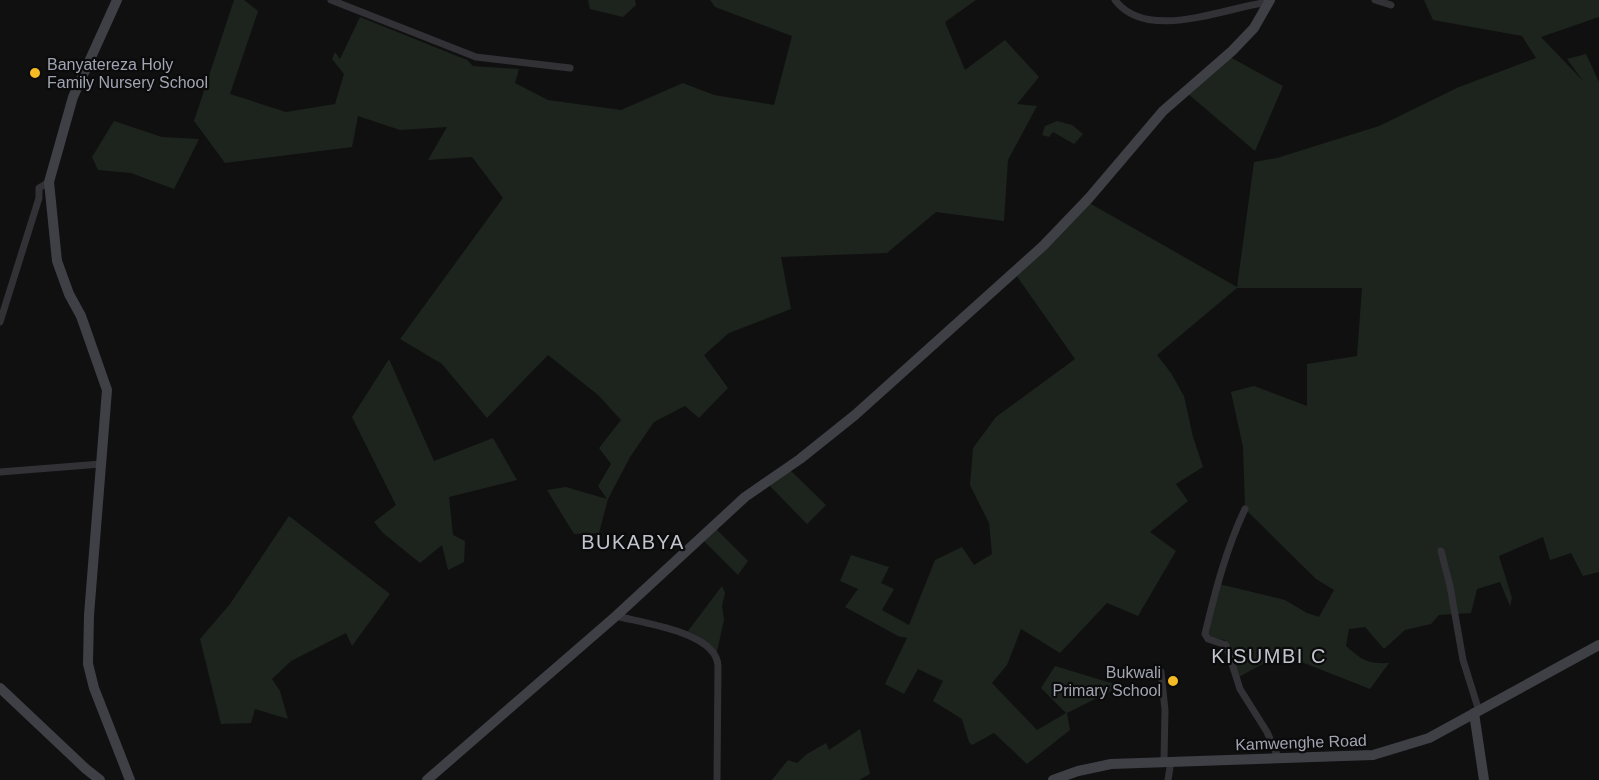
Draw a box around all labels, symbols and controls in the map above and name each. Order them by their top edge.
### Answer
place label: Banyatereza Holy Family Nursery School [47,56,208,91]
marker: Banyatereza Holy Family Nursery School [28,66,42,80]
district label: BUKABYA [581,531,685,553]
district label: KISUMBI C [1211,645,1327,667]
place label: Bukwali Primary School [1053,664,1161,699]
marker: Bukwali Primary School [1166,674,1180,688]
street label: Kamwenghe Road [1235,732,1367,753]

